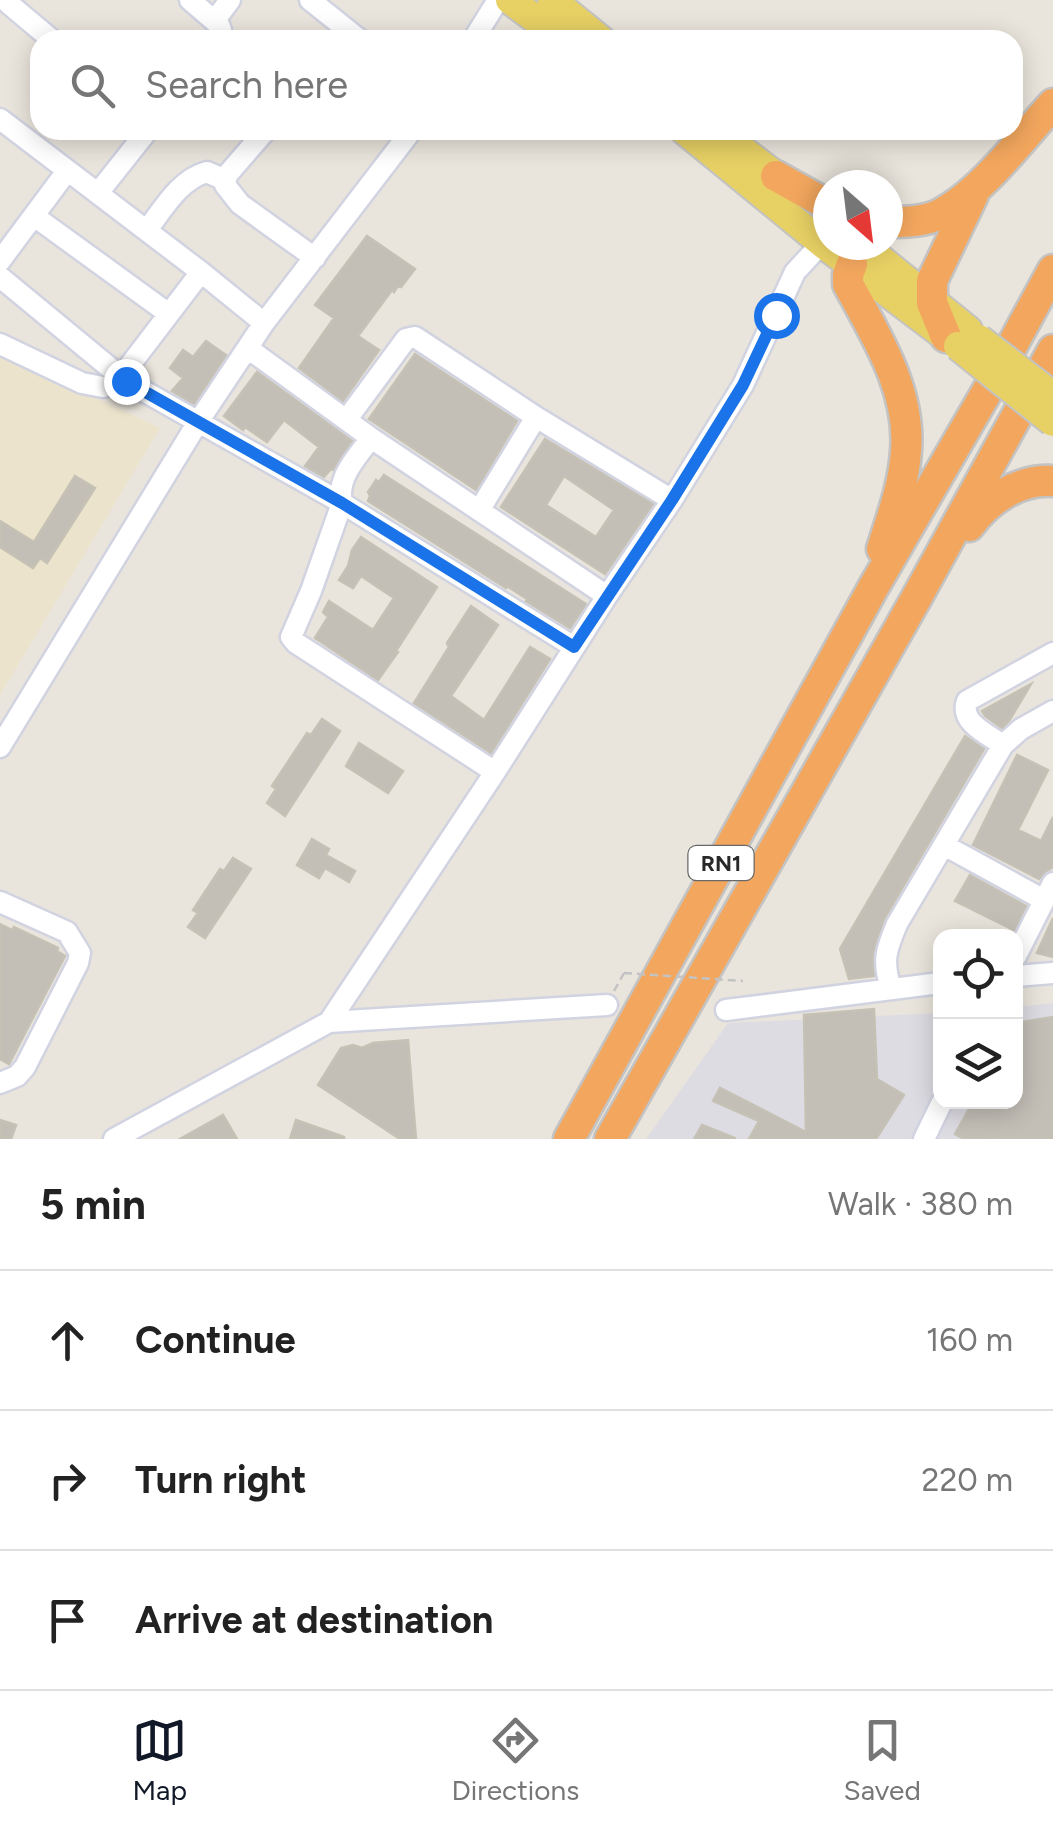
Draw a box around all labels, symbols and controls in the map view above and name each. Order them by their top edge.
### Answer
search box [30,30,1023,140]
icon: search [65,58,120,113]
text: Search here [145,62,348,108]
north arrow [813,170,903,260]
route start [754,293,800,339]
route end [104,359,150,405]
road number: RN1 [688,846,754,880]
map controls [933,929,1023,1109]
button: locate [933,929,1023,1019]
button: layers [933,1019,1023,1109]
text: 5 min [40,1179,146,1230]
text: Walk · 380 m [828,1185,1013,1223]
icon: ahead [40,1313,95,1368]
text: Continue [135,1317,296,1363]
text: 160 m [926,1321,1013,1359]
icon: right [40,1453,95,1508]
text: Turn right [135,1457,307,1503]
text: 220 m [922,1461,1013,1499]
icon: arrive [40,1593,95,1648]
text: Arrive at destination [135,1597,493,1643]
tab: Map [132,1713,187,1807]
tab: Directions [452,1713,579,1807]
tab: Saved [844,1713,921,1807]

